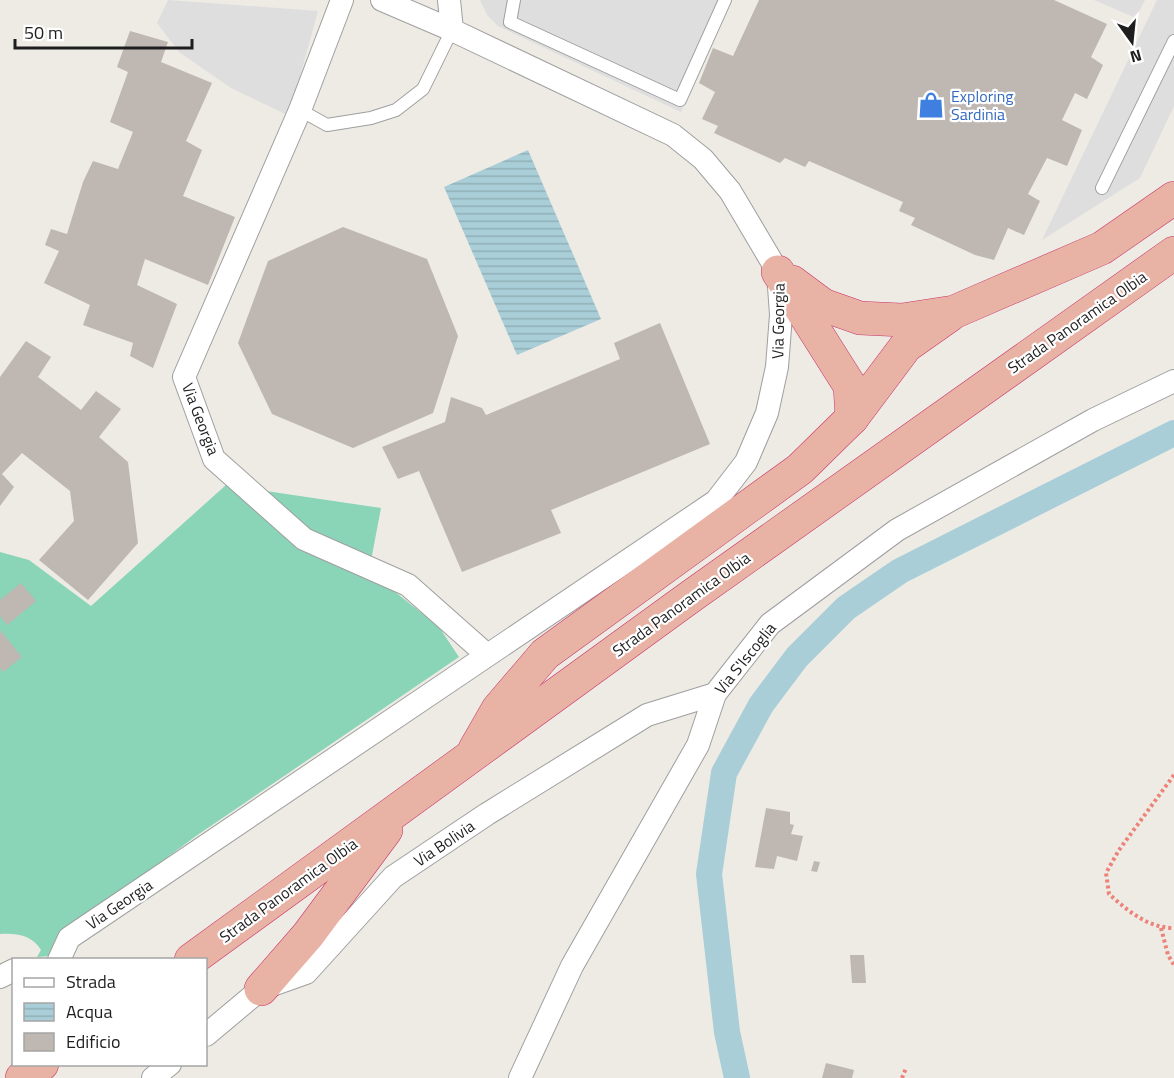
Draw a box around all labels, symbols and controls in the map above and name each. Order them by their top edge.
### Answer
scale bar [15,12,192,50]
north arrow [1102,12,1162,72]
text: 50 m [24,19,63,46]
text: N [1127,43,1144,70]
place label: Exploring Sardinia [951,84,1014,126]
shop icon: Exploring Sardinia [916,90,946,120]
street label: Strada Panoramica Olbia [1002,265,1152,379]
street label: Via Georgia [765,283,791,359]
street label: Via Georgia [176,379,226,459]
street label: Strada Panoramica Olbia [607,546,755,662]
street label: Via S'Iscoglia [708,617,782,699]
street label: Via Bolivia [409,814,479,872]
street label: Strada Panoramica Olbia [214,832,362,948]
street label: Via Georgia [81,873,157,935]
legend [12,958,207,1066]
text: Strada [66,968,116,995]
text: Acqua [66,998,112,1025]
text: Edificio [66,1028,120,1055]

